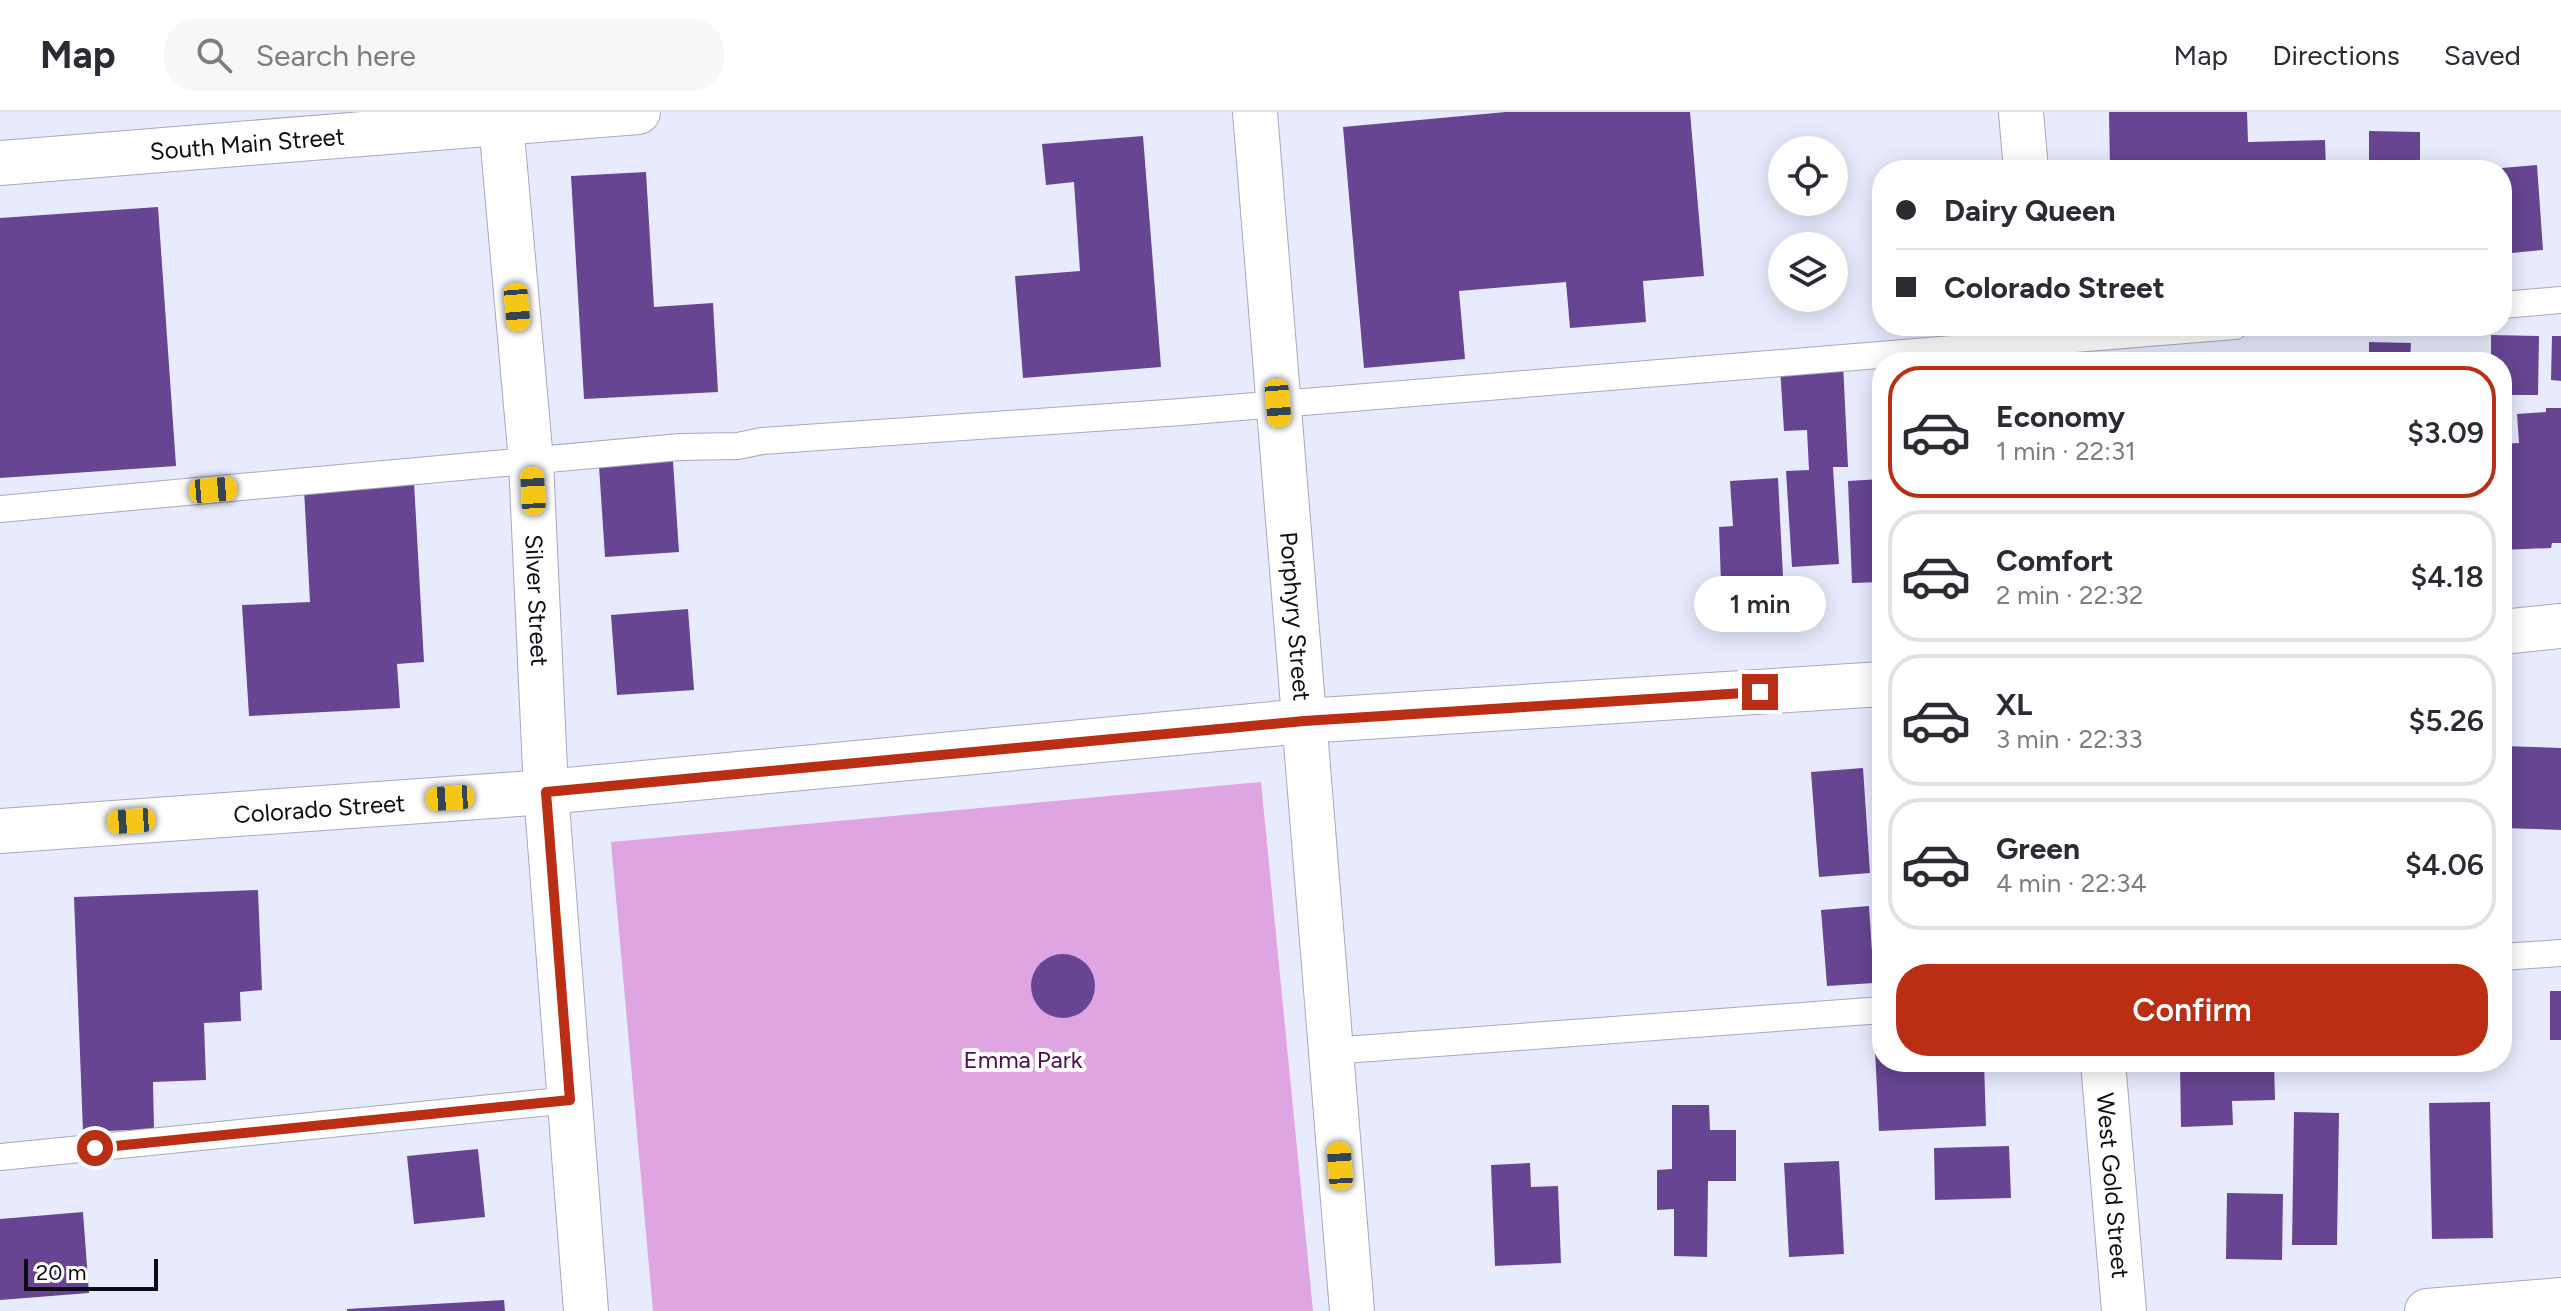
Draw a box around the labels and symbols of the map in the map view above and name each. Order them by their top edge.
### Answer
street label: South Main Street [149,121,346,165]
car [503,282,531,332]
car [1264,378,1292,428]
car [520,466,546,516]
car [188,476,238,504]
street label: Porphyry Street [1275,531,1317,702]
street label: Silver Street [520,534,555,667]
callout: 1 min [1694,576,1826,632]
route end [1742,674,1778,710]
car [425,784,475,812]
street label: Colorado Street [232,788,406,829]
car [106,807,156,835]
park label: Emma Park [964,1045,1083,1074]
street label: West Gold Street [2091,1092,2136,1280]
route start [77,1130,113,1166]
car [1326,1141,1354,1191]
scale bar [24,1255,158,1291]

